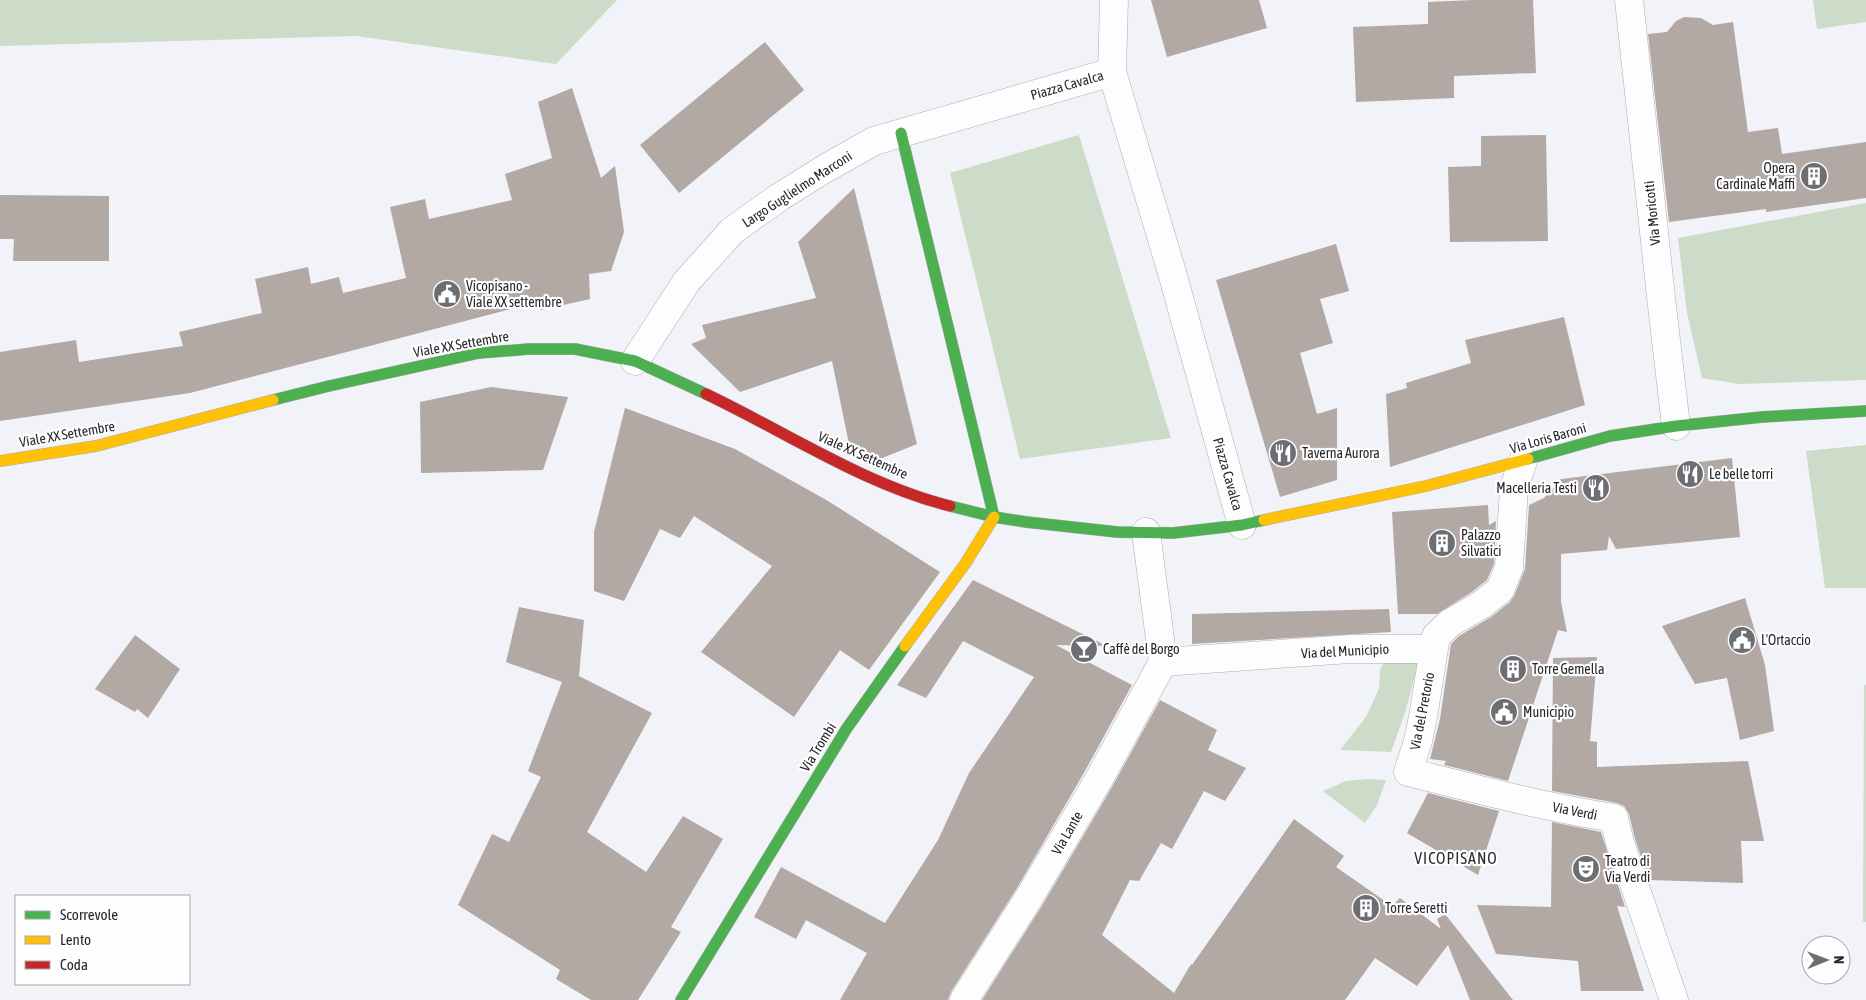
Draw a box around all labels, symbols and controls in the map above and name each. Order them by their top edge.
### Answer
street label: Piazza Cavalca [1029,67,1105,103]
street label: Largo Guglielmo Marconi [739,148,855,230]
place label: Opera Cardinale Maffi [1716,160,1795,192]
building icon: Opera Cardinale Maffi [1799,161,1829,191]
street label: Via Moricotti [1641,180,1663,246]
place label: Vicopisano - Viale XX settembre [466,278,562,310]
public building icon: Vicopisano - Viale XX settembre [432,279,462,309]
street label: Viale XX Settembre [412,328,510,360]
street label: Viale XX Settembre [18,418,116,450]
street label: Via Loris Baroni [1508,419,1588,457]
street label: Viale XX Settembre [816,428,910,482]
street label: Piazza Cavalca [1210,436,1246,512]
restaurant icon: Taverna Aurora [1268,438,1298,468]
place label: Taverna Aurora [1302,445,1380,461]
restaurant icon: Le belle torri [1675,459,1705,489]
place label: Le belle torri [1709,466,1773,482]
restaurant icon: Macelleria Testi [1581,473,1611,503]
place label: Macelleria Testi [1496,480,1577,496]
place label: Palazzo Silvatici [1461,527,1501,559]
building icon: Palazzo Silvatici [1427,528,1457,558]
public building icon: L'Ortaccio [1727,625,1757,655]
place label: L'Ortaccio [1761,632,1811,648]
bar icon: Caffè del Borgo [1069,634,1099,664]
place label: Caffè del Borgo [1103,641,1180,657]
street label: Via del Municipio [1301,641,1389,661]
building icon: Torre Gemella [1498,654,1528,684]
place label: Torre Gemella [1532,661,1605,677]
street label: Via del Pretorio [1407,671,1437,751]
public building icon: Municipio [1489,697,1519,727]
place label: Municipio [1523,704,1574,720]
street label: Via Trombi [797,720,839,774]
street label: Via Verdi [1551,799,1599,823]
street label: Via Lante [1048,808,1086,858]
district label: VICOPISANO [1414,849,1498,867]
place label: Teatro di Via Verdi [1605,853,1650,885]
theatre icon: Teatro di Via Verdi [1571,854,1601,884]
building icon: Torre Seretti [1351,893,1381,923]
legend [15,895,190,985]
place label: Torre Seretti [1385,900,1447,916]
text: Scorrevole [60,906,118,923]
text: Lento [60,931,91,948]
north arrow [1801,935,1851,985]
text: Coda [60,956,88,973]
text: N [1831,956,1847,964]

